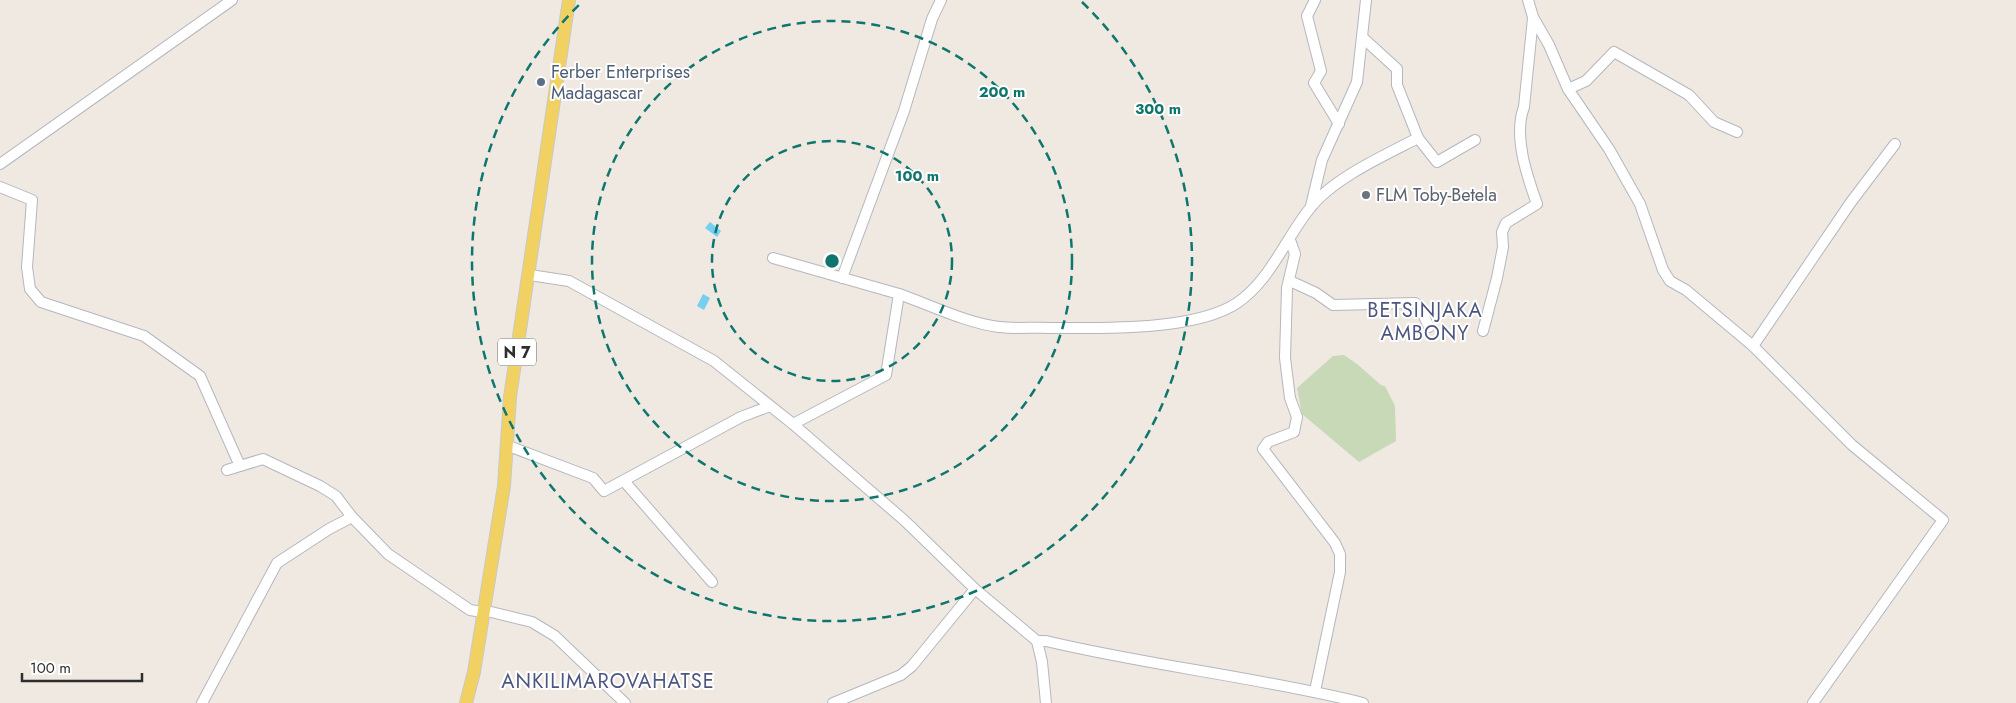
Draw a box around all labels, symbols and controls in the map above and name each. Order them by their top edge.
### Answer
place label: Ferber Enterprises Madagascar [551,59,690,106]
marker: Ferber Enterprises Madagascar [535,76,547,88]
text: 200 m [979,81,1025,103]
text: 300 m [1135,98,1181,120]
text: 100 m [895,165,939,187]
place label: FLM Toby-Betela [1376,182,1497,208]
marker: FLM Toby-Betela [1360,189,1372,201]
centre of rings [823,252,841,270]
district label: BETSINJAKA AMBONY [1367,296,1483,348]
road number: N 7 [498,338,536,366]
scale bar [22,650,142,682]
text: 100 m [30,657,71,679]
district label: ANKILIMAROVAHATSE [501,667,715,696]

